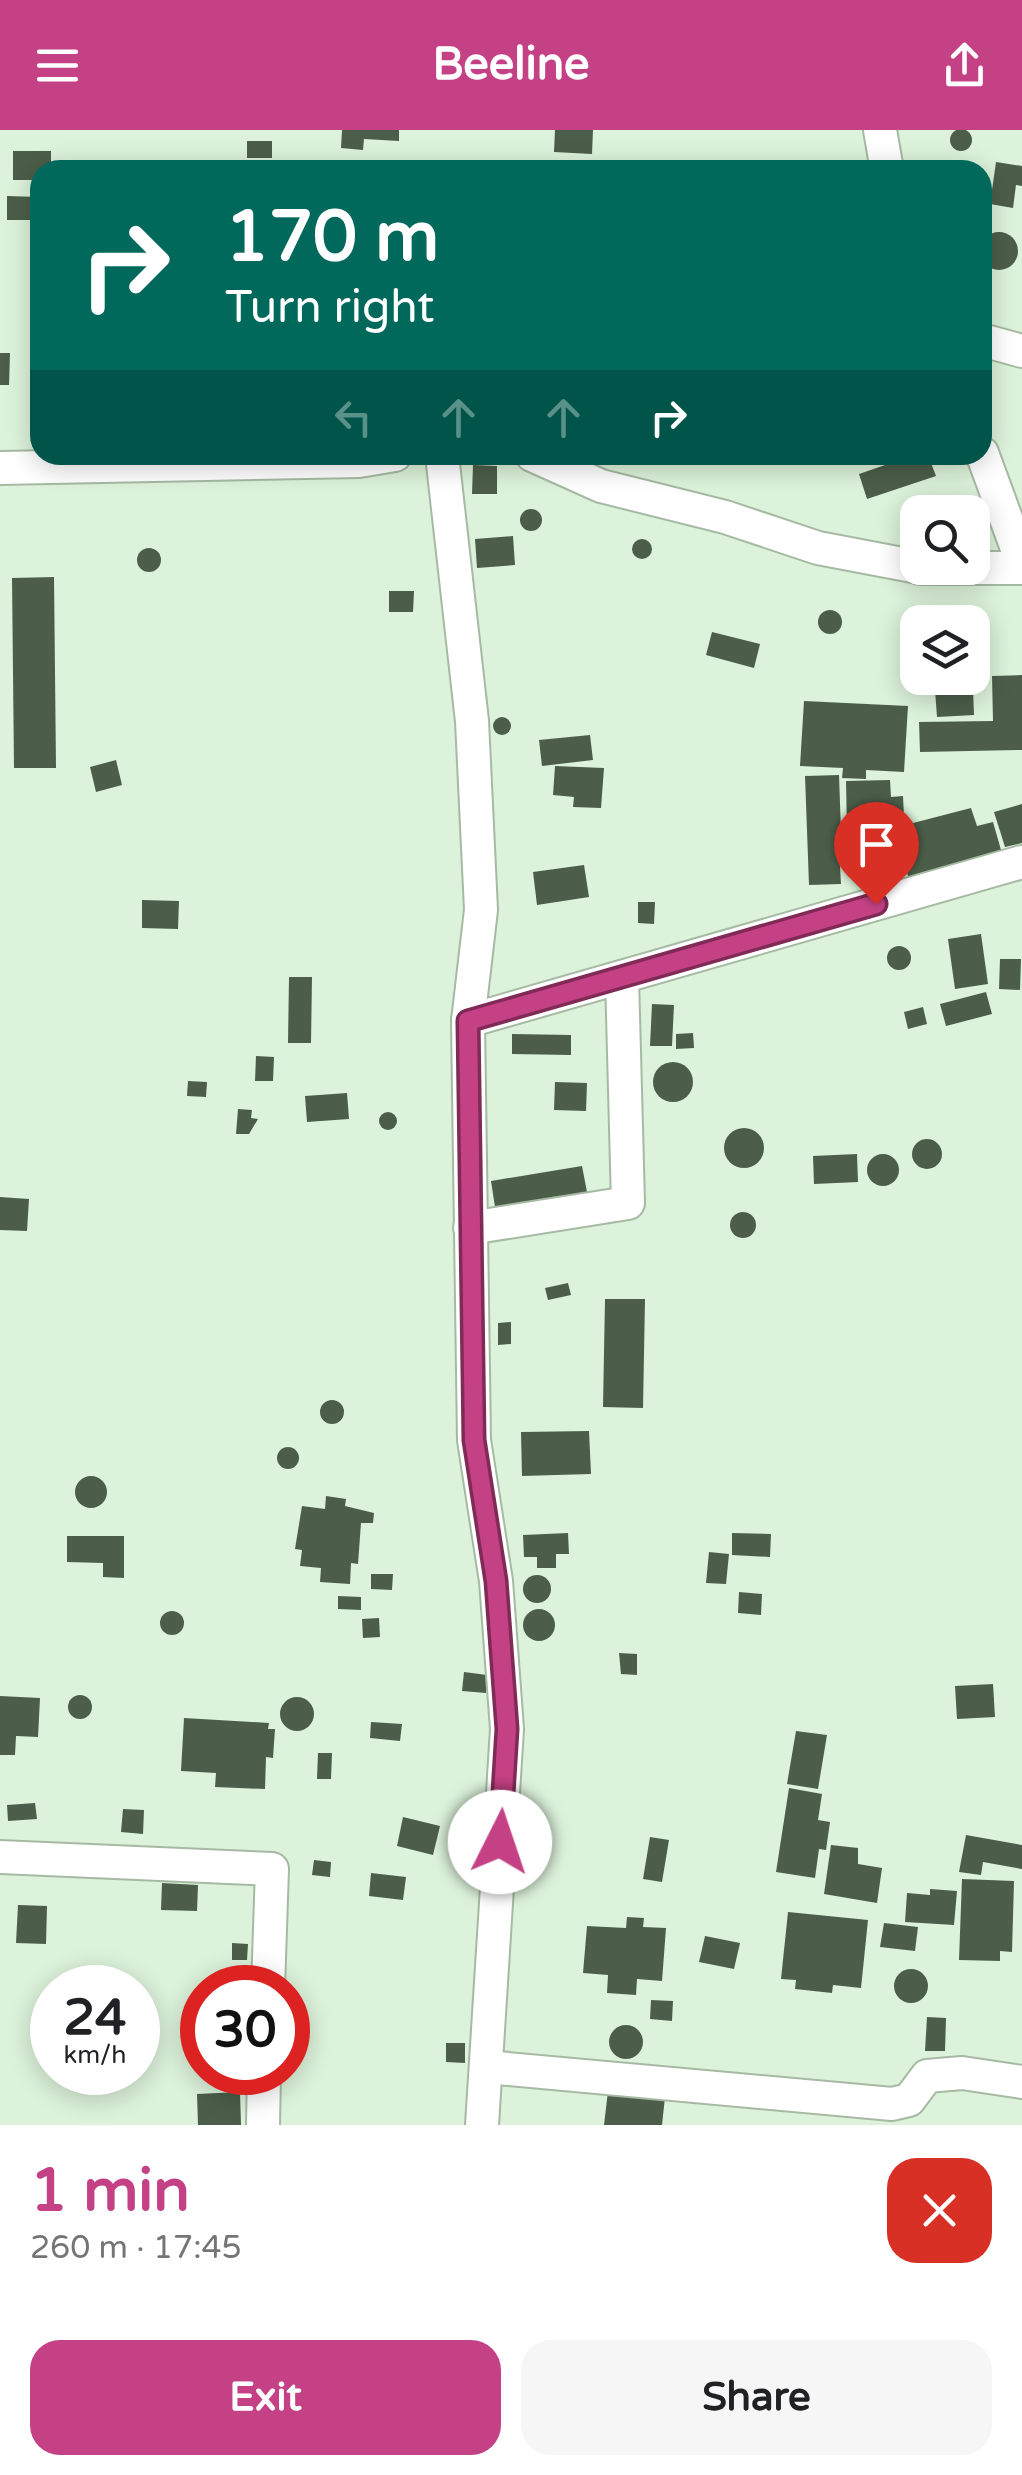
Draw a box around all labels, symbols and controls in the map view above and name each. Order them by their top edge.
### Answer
icon: menu [30,38,85,93]
text: Beeline [432,38,590,92]
icon: share [937,38,992,93]
text: 170 m [225,196,439,280]
icon: right [60,200,190,330]
text: Turn right [225,281,434,335]
icon: left [326,390,381,445]
icon: ahead [431,390,486,445]
icon: ahead [536,390,591,445]
icon: right [641,390,696,445]
map controls [900,495,990,695]
button: search [900,495,990,585]
button: layers [900,605,990,695]
pin [834,802,919,905]
icon: arrive [849,817,904,872]
position arrow [448,1790,552,1894]
speed limit sign: 30 [180,1965,310,2095]
text: 24 [64,1988,126,2048]
text: km/h [64,2040,126,2070]
text: 1 min [30,2155,190,2227]
button: close [887,2158,992,2263]
text: 260 m · 17:45 [30,2229,242,2267]
button: Exit [30,2340,501,2455]
button: Share [521,2340,992,2455]

